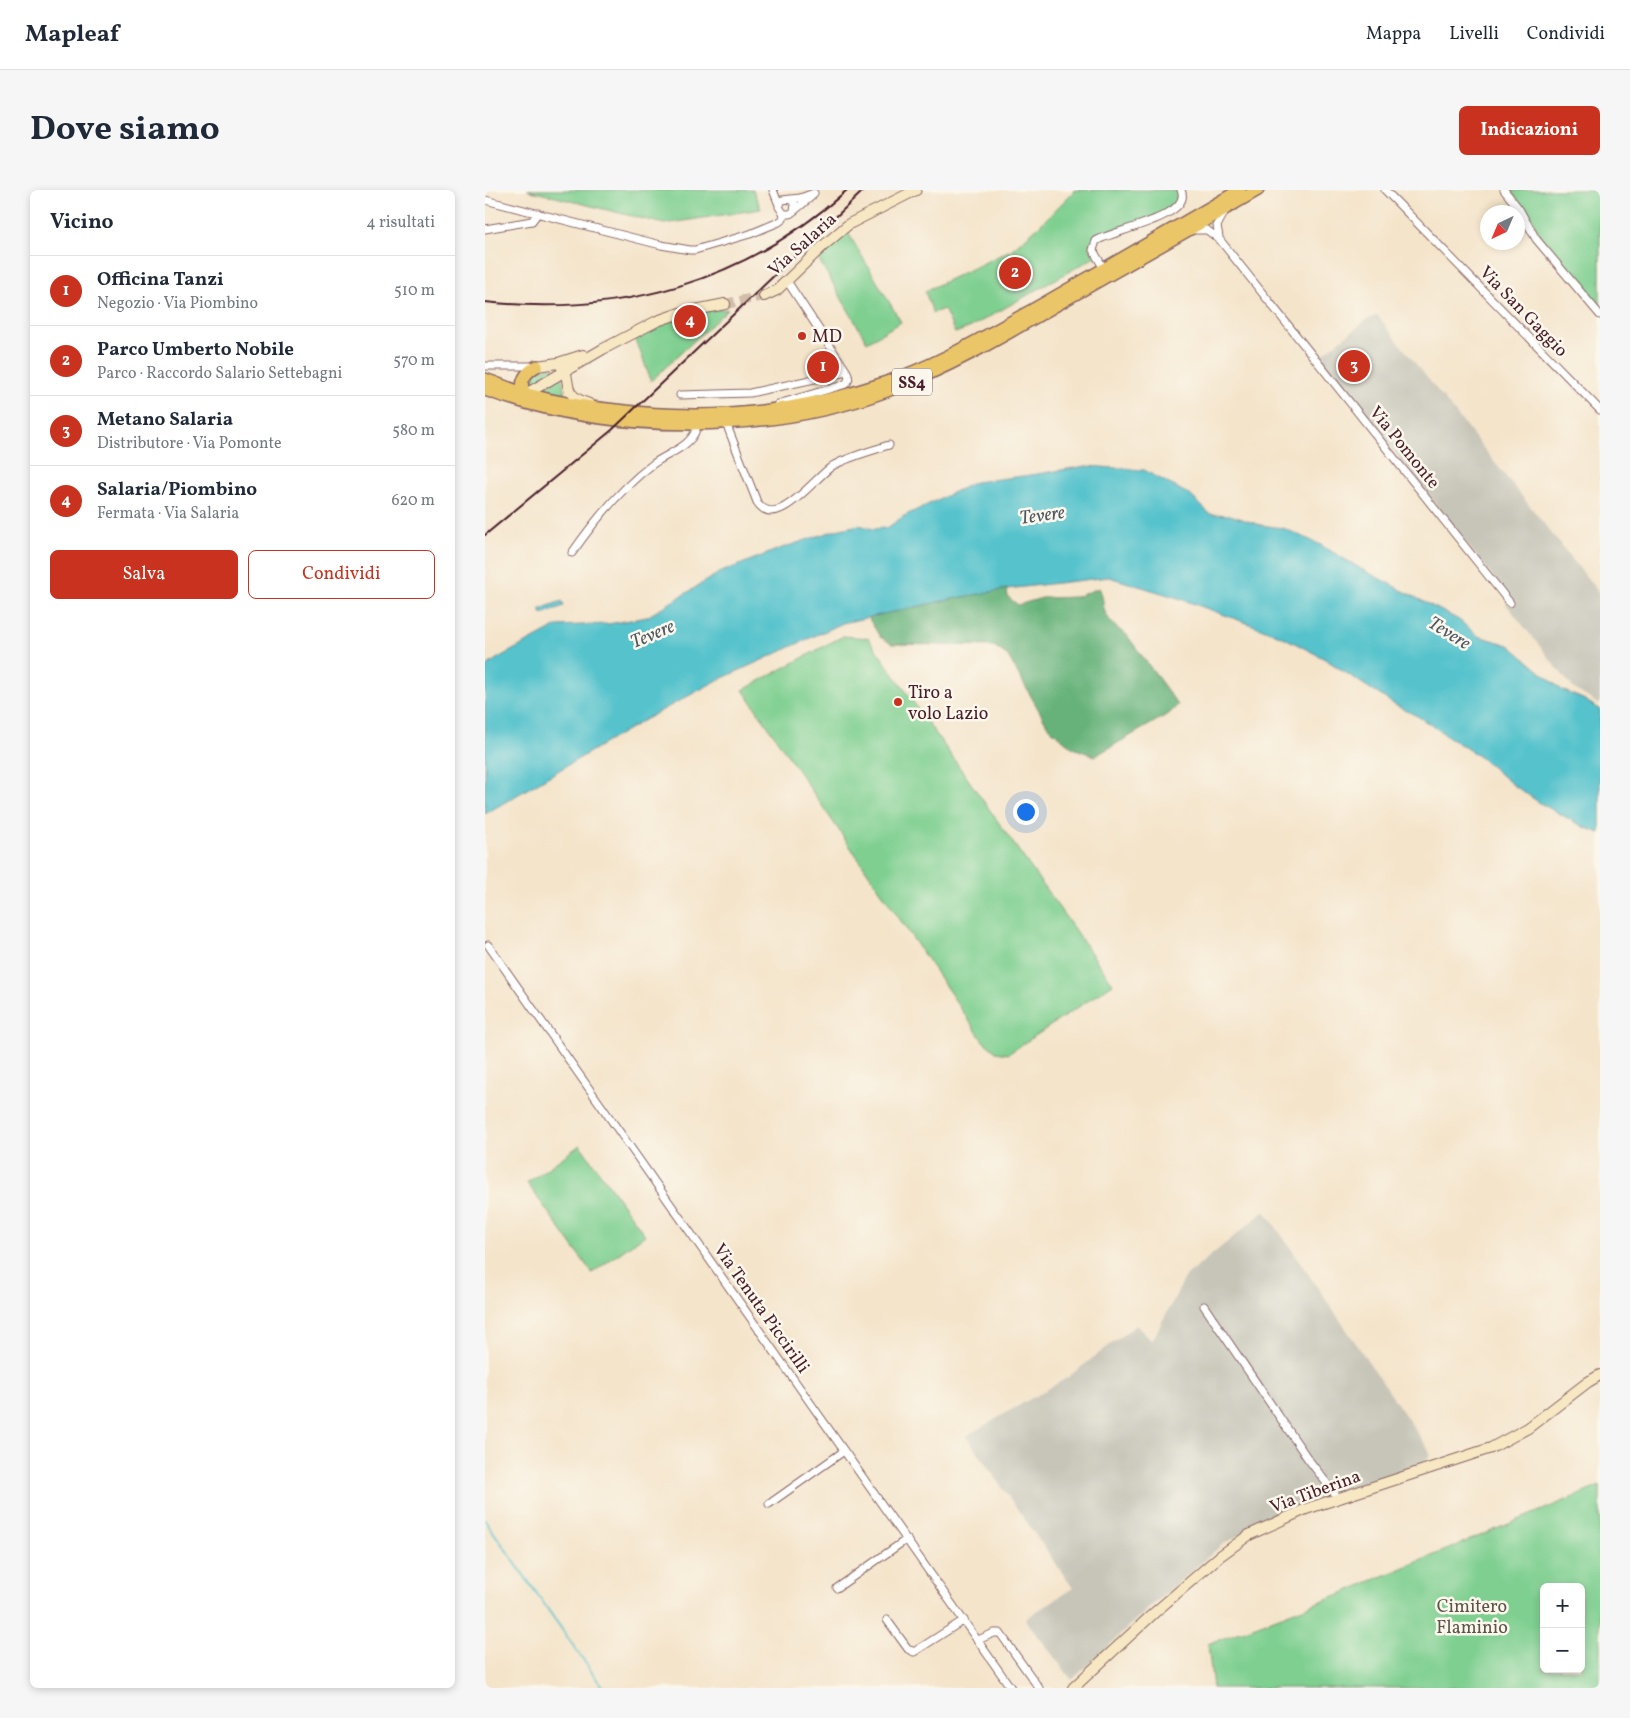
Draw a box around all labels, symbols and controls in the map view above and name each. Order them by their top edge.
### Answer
text: Mapleaf [25,18,119,52]
text: Mappa [1366,22,1421,47]
text: Livelli [1449,22,1499,47]
text: Condividi [1527,22,1605,47]
text: Dove siamo [30,106,220,154]
button: Indicazioni [1459,106,1600,155]
north arrow [1480,205,1525,250]
text: Vicino [50,208,114,237]
street label: Via Salaria [763,208,843,283]
text: 4 risultati [366,212,435,234]
pin: 2 [999,254,1031,292]
street label: Via San Gaggio [1473,261,1573,363]
text: Officina Tanzi [97,267,224,293]
text: 1 [63,280,69,302]
text: 510 m [394,280,435,302]
text: Negozio · Via Piombino [97,293,258,315]
pin: 4 [674,302,706,340]
place label: MD [812,325,842,350]
marker: MD [796,330,808,342]
text: Parco Umberto Nobile [97,337,294,363]
pin: 3 [1338,347,1370,385]
pin: 1 [807,348,839,386]
text: 2 [62,350,70,372]
text: 570 m [393,350,435,372]
text: Parco · Raccordo Salario Settebagni [97,363,342,385]
road number: SS4 [892,368,932,396]
street label: Via Pomonte [1363,401,1445,495]
text: Metano Salaria [97,407,233,433]
text: 3 [62,420,70,442]
text: 580 m [392,420,435,442]
text: Distributore · Via Pomonte [97,433,281,455]
text: Salaria/Piombino [97,477,257,503]
text: 4 [61,490,71,512]
text: 620 m [391,490,435,512]
water label: Tevere [1018,500,1067,532]
text: Fermata · Via Salaria [97,503,239,525]
button: Salva [50,550,238,599]
button: Condividi [248,550,435,599]
water label: Tevere [1423,611,1475,657]
water label: Tevere [627,614,679,656]
place label: Tiro a volo Lazio [908,681,988,727]
marker: Tiro a volo Lazio [892,696,904,708]
your location [1013,799,1039,825]
street label: Via Tenuta Piccirilli [707,1239,815,1379]
street label: Via Tiberina [1267,1464,1364,1520]
map controls [1540,1583,1585,1673]
button: + [1540,1583,1585,1628]
park label: Cimitero Flaminio [1436,1595,1508,1641]
button: − [1540,1628,1585,1673]

